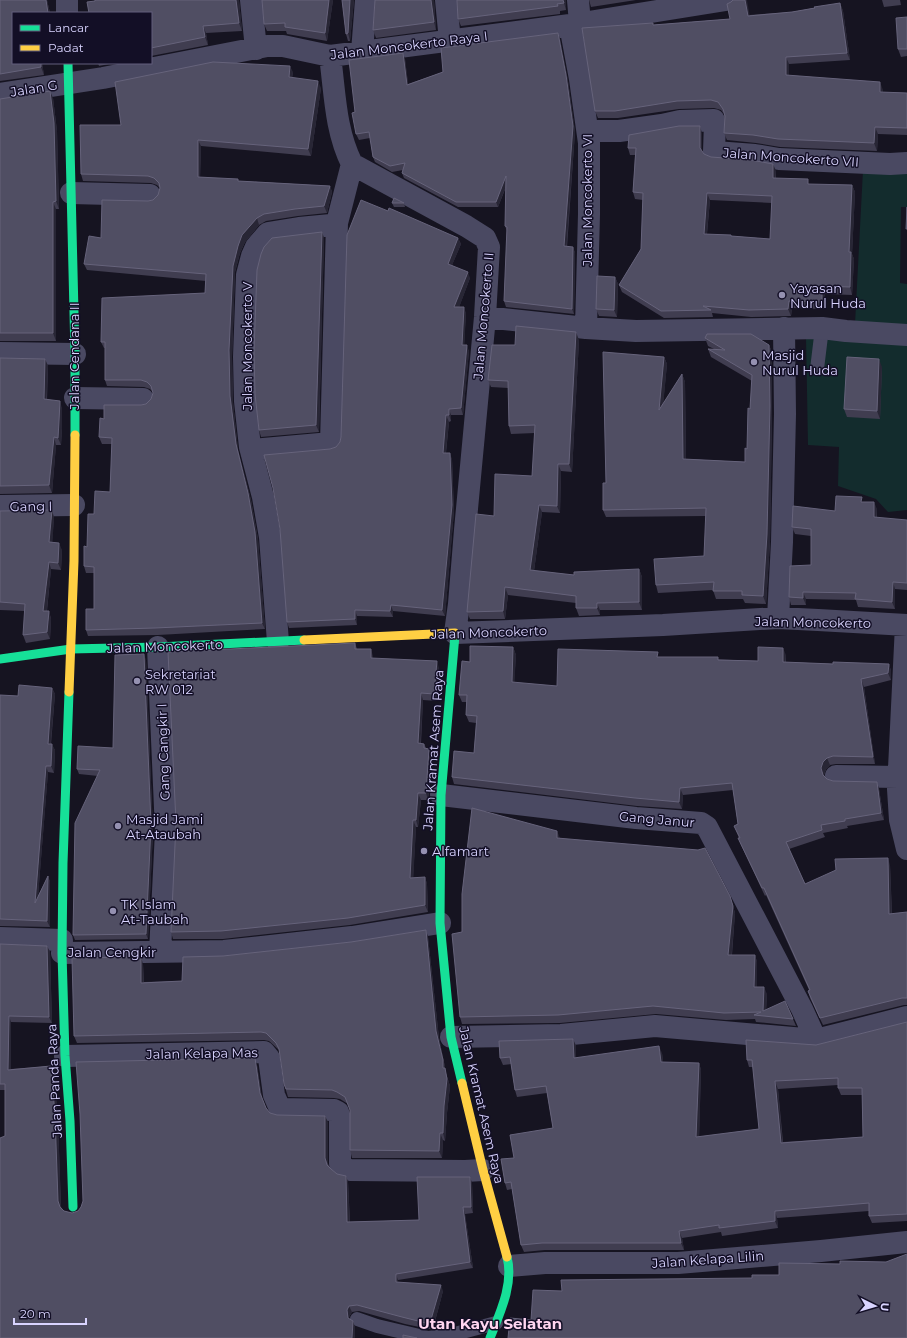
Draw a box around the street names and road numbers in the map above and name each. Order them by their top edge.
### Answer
street label: Jalan Moncokerto Raya I [329,27,488,63]
street label: Jalan G [8,76,59,100]
street label: Jalan Moncokerto VI [579,134,595,267]
street label: Jalan Moncokerto VII [721,144,860,170]
street label: Jalan Moncokerto II [469,252,497,381]
street label: Jalan Moncokerto V [239,281,255,411]
street label: Jalan Cendana II [66,302,82,411]
street label: Gang I [9,498,53,514]
street label: Jalan Moncokerto [754,613,871,631]
street label: Jalan Moncokerto [430,622,547,642]
street label: Jalan Moncokerto [106,636,223,656]
street label: Jalan Kramat Asem Raya [419,669,447,832]
street label: Gang Cangkir I [153,703,173,801]
street label: Gang Janur [619,808,695,830]
street label: Jalan Cengkir [67,944,156,960]
street label: Jalan Panda Raya [43,1024,65,1139]
street label: Jalan Kramat Asem Raya [456,1024,508,1185]
street label: Jalan Kelapa Mas [145,1044,258,1062]
street label: Jalan Kelapa Lilin [650,1247,765,1271]

